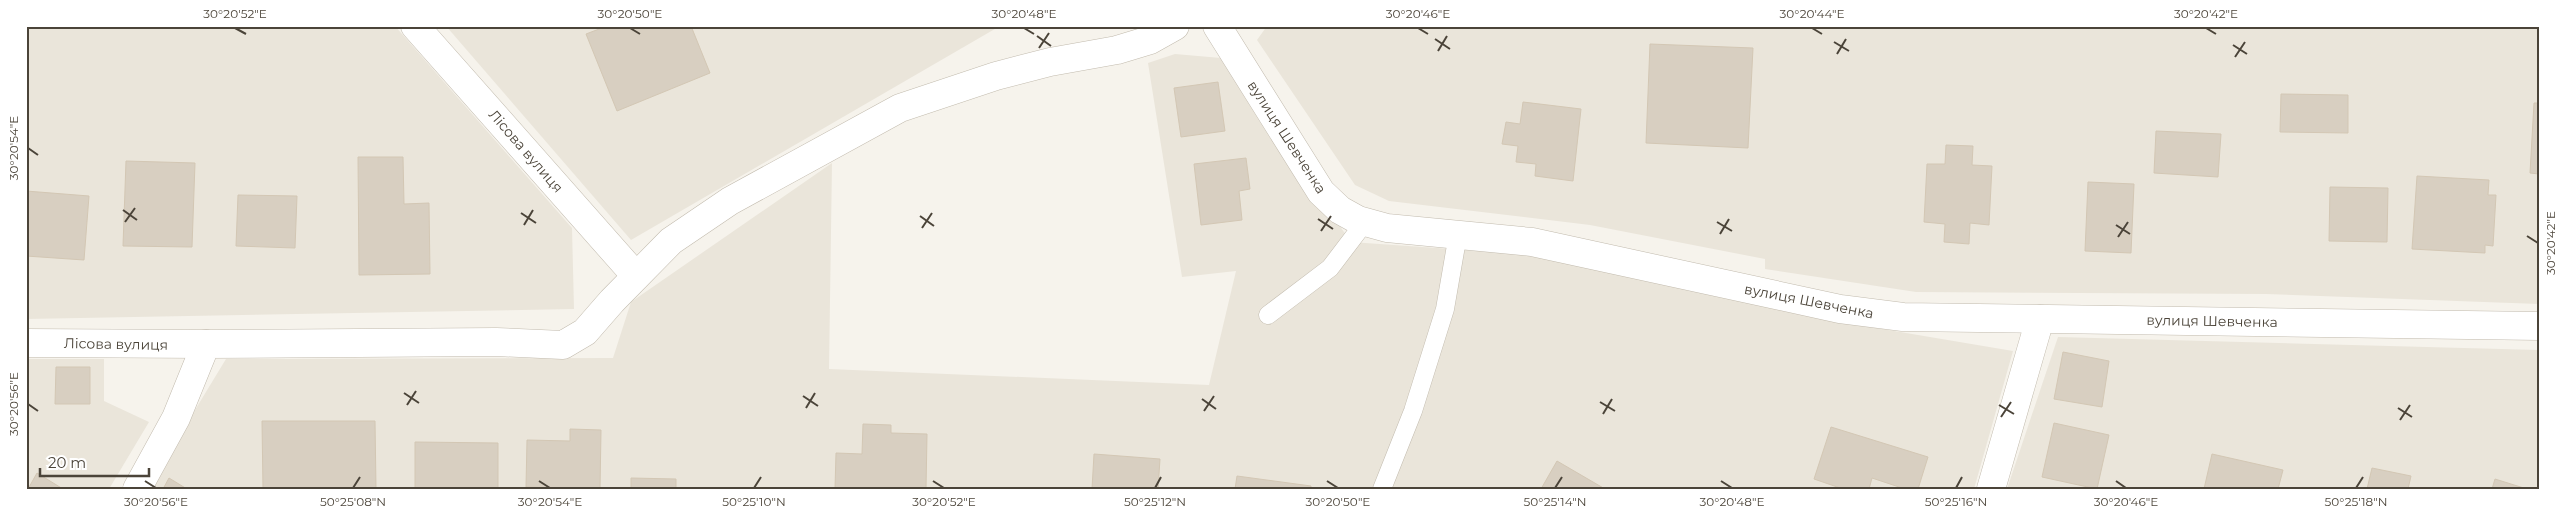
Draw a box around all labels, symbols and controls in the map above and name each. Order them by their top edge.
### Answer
text: 30°20'52"E [203,6,267,21]
text: 30°20'50"E [598,6,662,21]
text: 30°20'48"E [991,6,1057,21]
text: 30°20'46"E [1386,6,1450,21]
text: 30°20'44"E [1780,6,1844,21]
text: 30°20'42"E [2174,6,2238,21]
street label: вулиця Шевченка [1244,77,1330,197]
street label: Лісова вулиця [485,106,567,196]
text: 30°20'54"E [6,116,21,180]
text: 30°20'42"E [2543,211,2558,275]
street label: вулиця Шевченка [1743,280,1875,322]
street label: вулиця Шевченка [2146,311,2278,331]
street label: Лісова вулиця [64,334,168,354]
text: 30°20'56"E [6,372,21,436]
scale bar [40,445,149,477]
text: 20 m [48,453,86,472]
text: 30°20'56"E [124,494,188,509]
text: 50°25'08"N [320,494,386,509]
text: 30°20'54"E [518,494,582,509]
text: 50°25'10"N [722,494,786,509]
text: 30°20'52"E [912,494,976,509]
text: 50°25'12"N [1124,494,1186,509]
text: 30°20'50"E [1306,494,1370,509]
text: 50°25'14"N [1524,494,1586,509]
text: 30°20'48"E [1699,494,1765,509]
text: 50°25'16"N [1925,494,1987,509]
text: 30°20'46"E [2094,494,2158,509]
text: 50°25'18"N [2324,494,2388,509]

